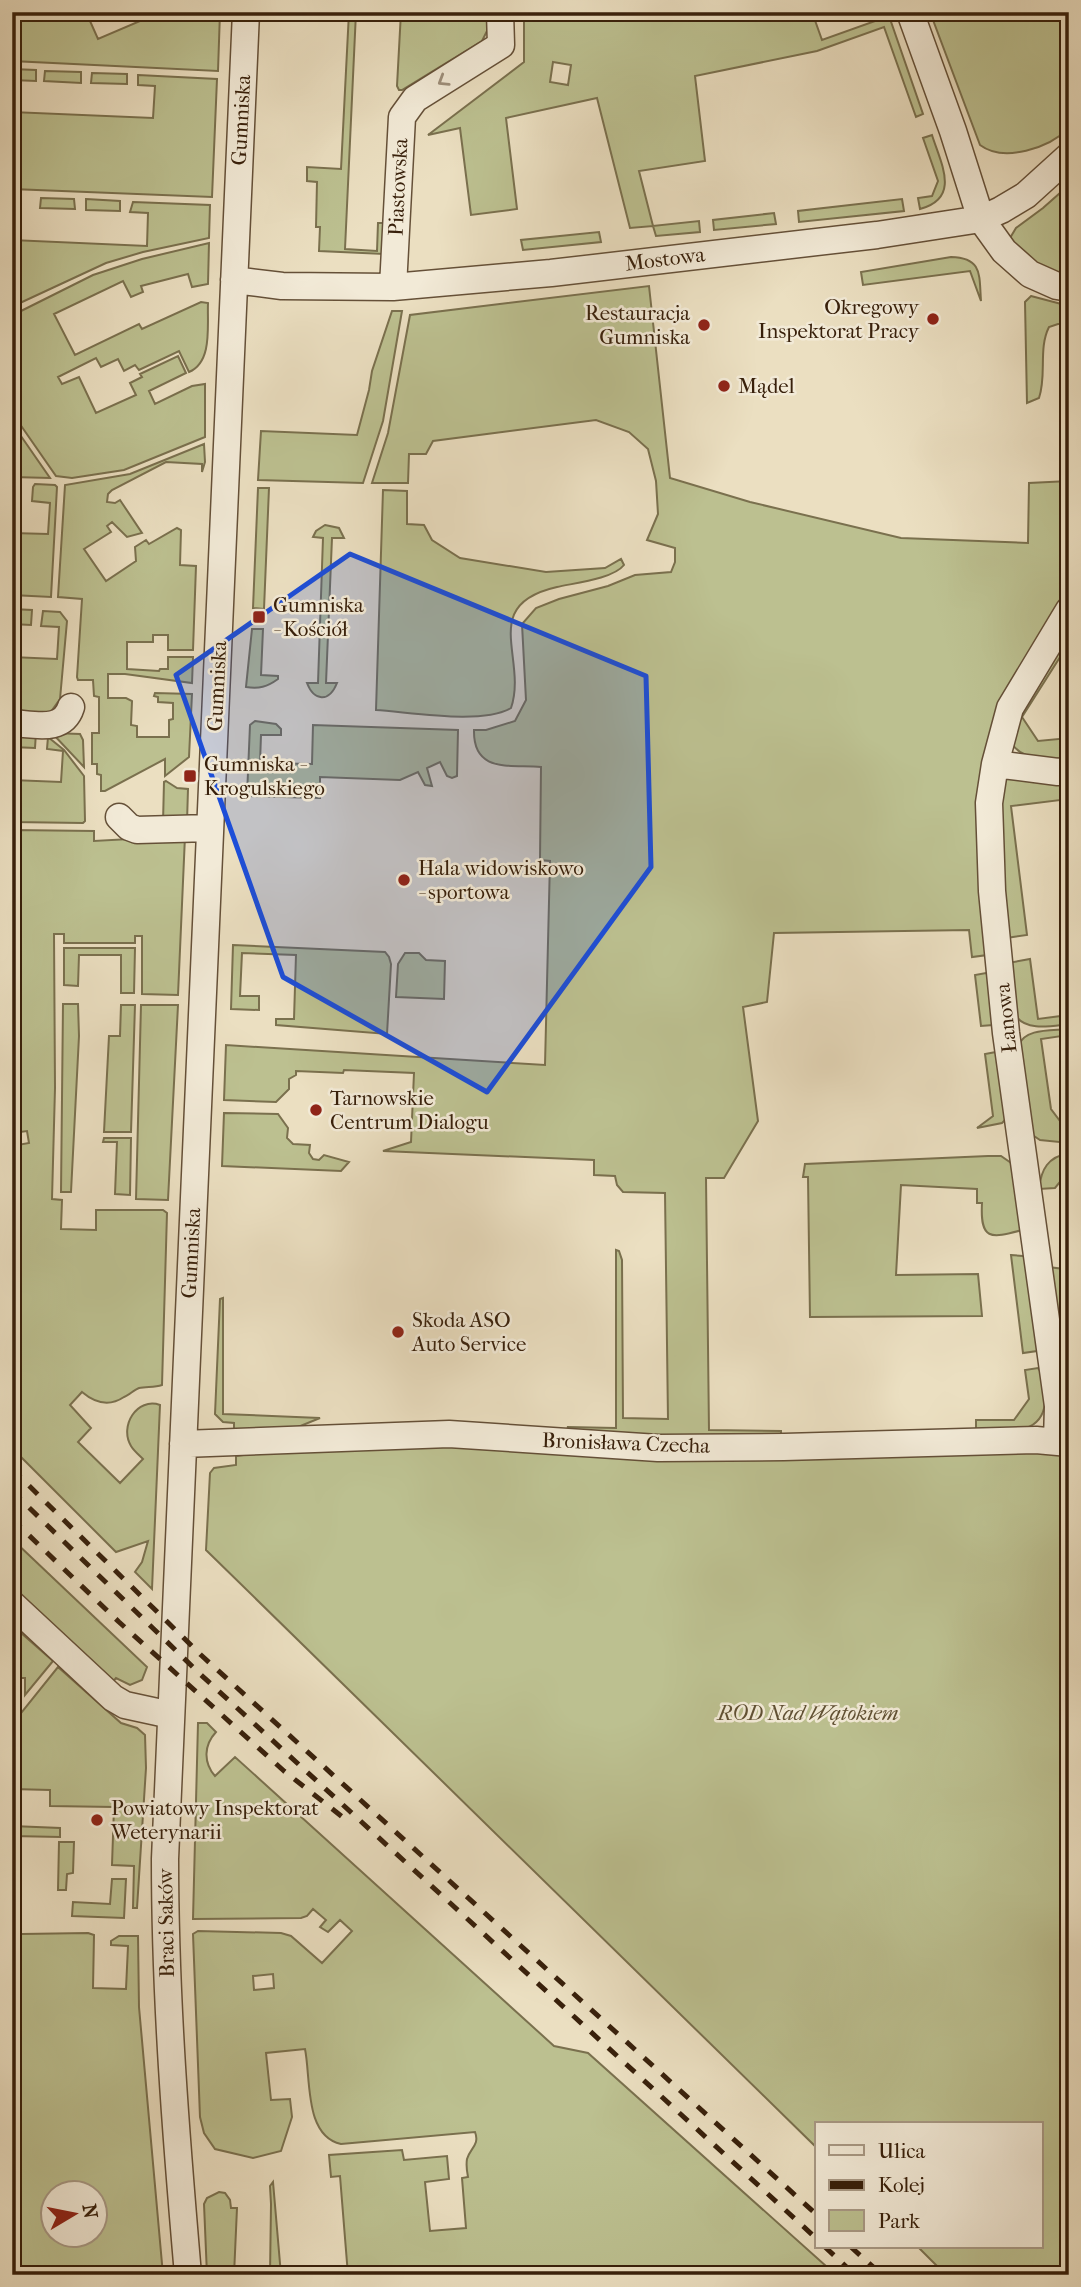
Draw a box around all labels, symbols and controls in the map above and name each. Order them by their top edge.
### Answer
one-way arrow [437,73,450,86]
street label: Gumniska [227,74,255,166]
street label: Piastowska [383,137,413,237]
street label: Mostowa [624,242,707,276]
place label: Okregowy Inspektorat Pracy [758,295,920,343]
place label: Restauracja Gumniska [585,301,690,349]
marker: Okregowy Inspektorat Pracy [925,311,941,327]
marker: Restauracja Gumniska [696,317,712,333]
place label: Mądel [738,374,795,398]
marker: Mądel [716,378,732,394]
place label: Gumniska - Kościół [273,593,364,641]
marker: Gumniska - Kościół [251,609,267,625]
street label: Gumniska [203,640,231,732]
place label: Gumniska - Krogulskiego [204,752,325,800]
marker: Gumniska - Krogulskiego [182,768,198,784]
place label: Hala widowiskowo - sportowa [418,856,584,904]
marker: Hala widowiskowo - sportowa [396,872,412,888]
street label: Łanowa [990,982,1022,1054]
place label: Tarnowskie Centrum Dialogu [330,1086,489,1134]
marker: Tarnowskie Centrum Dialogu [308,1102,324,1118]
street label: Gumniska [177,1207,205,1299]
place label: Skoda ASO Auto Service [411,1308,526,1356]
marker: Skoda ASO Auto Service [390,1324,406,1340]
street label: Bronisława Czecha [542,1428,711,1458]
park label: ROD Nad Wątokiem [715,1701,899,1725]
place label: Powiatowy Inspektorat Weterynarii [110,1796,319,1844]
marker: Powiatowy Inspektorat Weterynarii [89,1812,105,1828]
street label: Braci Saków [153,1867,179,1978]
legend [815,2122,1042,2248]
text: Ulica [878,2139,925,2163]
text: Kolej [878,2173,925,2197]
north arrow [38,2178,108,2248]
text: N [78,2202,102,2221]
text: Park [878,2209,920,2233]

